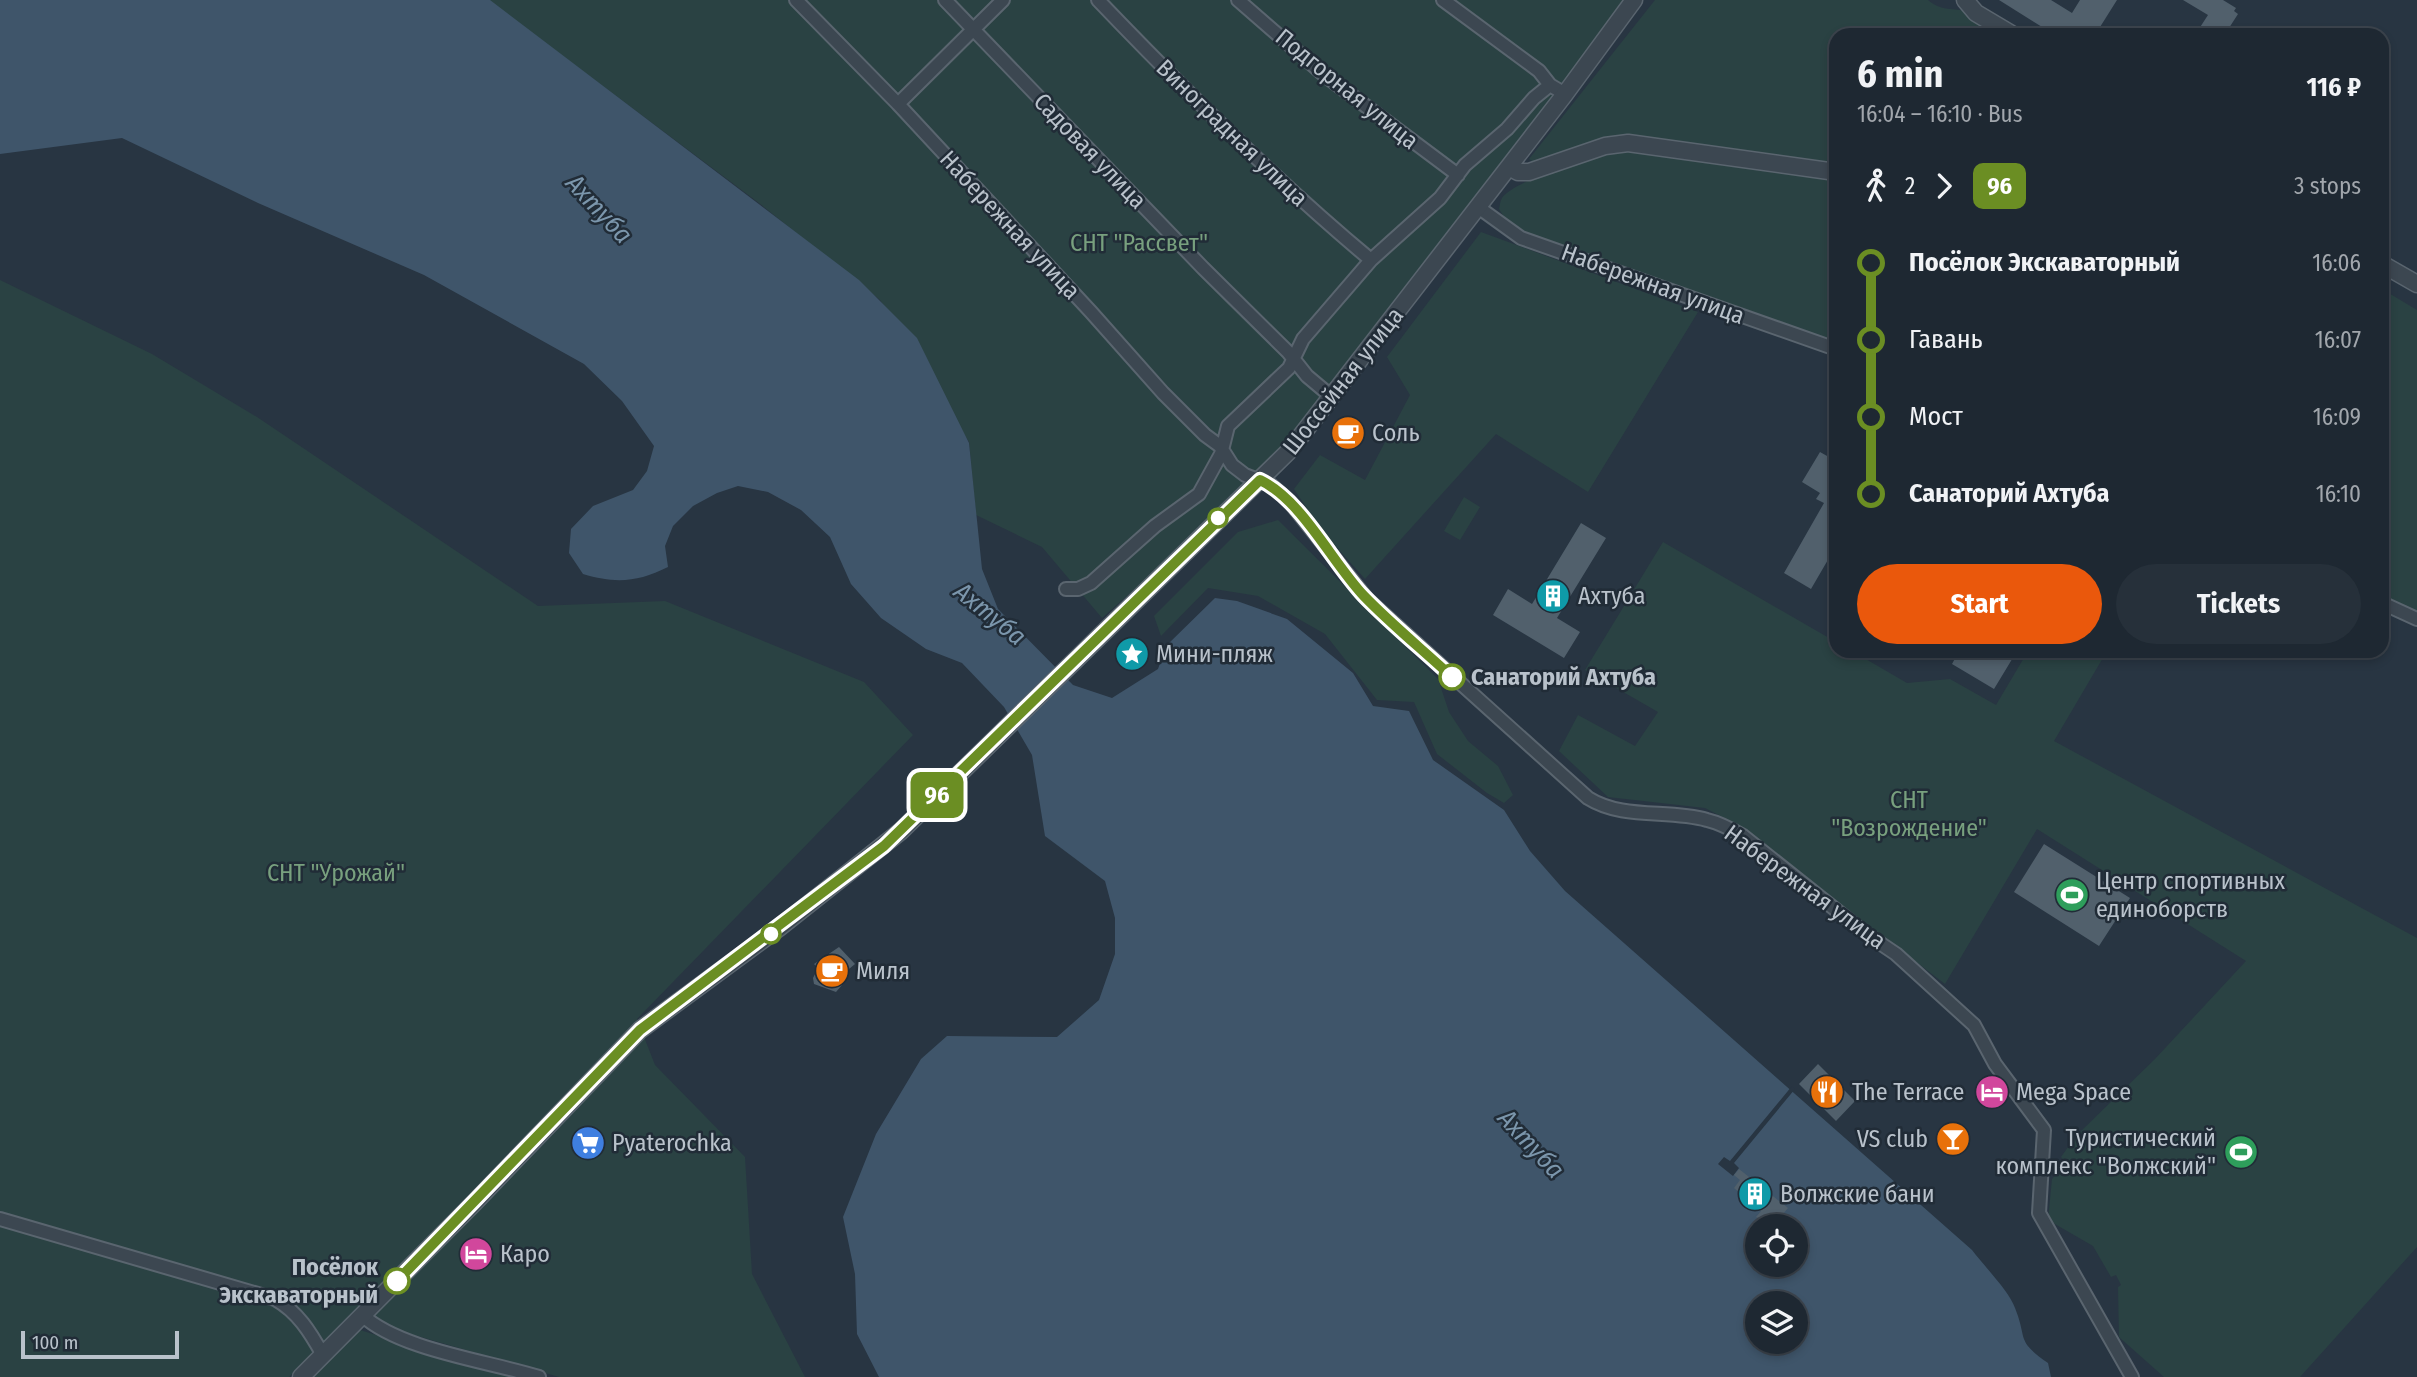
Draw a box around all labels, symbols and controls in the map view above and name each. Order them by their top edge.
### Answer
street label: Подгорная улица [1270,23,1424,155]
text: 6 min [1857,51,1944,97]
street label: Виноградная улица [1151,54,1313,212]
text: 116 ₽ [2306,72,2361,103]
street label: Садовая улица [1028,87,1152,215]
text: 16:04 – 16:10 · Bus [1857,100,2022,128]
street label: Набережная улица [934,145,1086,305]
water label: Ахтуба [559,167,639,250]
icon: walk [1857,167,1895,205]
icon: forward [1925,167,1963,205]
text: 2 [1905,172,1915,200]
text: 96 [1987,172,2012,200]
text: 3 stops [2294,172,2361,200]
park label: СНТ "Рассвет" [1070,229,1208,257]
street label: Набережная улица [1558,238,1748,330]
text: Посёлок Экскаваторный [1909,247,2180,278]
text: 16:06 [2312,249,2361,277]
street label: Шоссейная улица [1277,302,1409,460]
text: Гавань [1909,324,1983,355]
text: 16:07 [2315,326,2361,354]
text: Мост [1909,401,1963,432]
text: 16:09 [2313,403,2361,431]
cafe icon: Соль [1329,414,1367,452]
place label: Соль [1372,419,1420,447]
text: Санаторий Ахтуба [1909,478,2109,509]
text: 16:10 [2316,480,2361,508]
unlabelled marker [1208,508,1228,528]
button: Start [1857,564,2102,644]
button: Tickets [2116,564,2361,644]
water label: Ахтуба [947,575,1032,652]
building icon: Ахтуба [1534,577,1572,615]
place label: Ахтуба [1578,582,1646,610]
place icon: Мини-пляж [1113,635,1151,673]
place label: Мини-пляж [1156,640,1273,668]
place label: Санаторий Ахтуба [1471,663,1656,691]
marker: Санаторий Ахтуба [1439,664,1465,690]
line badge: 96 [906,772,968,818]
text: 96 [925,781,949,809]
park label: СНТ "Возрождение" [1831,786,1987,842]
street label: Набережная улица [1719,819,1891,955]
park label: СНТ "Урожай" [267,859,405,887]
place label: Центр спортивных единоборств [2096,867,2286,923]
sports icon: Центр спортивных единоборств [2053,876,2091,914]
unlabelled marker [761,924,781,944]
cafe icon: Миля [813,952,851,990]
place label: Миля [856,957,910,985]
restaurant icon: The Terrace [1808,1073,1846,1111]
hotel icon: Mega Space [1973,1073,2011,1111]
place label: The Terrace [1852,1078,1964,1106]
place label: Mega Space [2016,1078,2131,1106]
water label: Ахтуба [1491,1102,1571,1185]
bar icon: VS club [1934,1120,1972,1158]
supermarket icon: Pyaterochka [569,1124,607,1162]
place label: Туристический комплекс "Волжский" [1995,1124,2216,1180]
place label: VS club [1857,1125,1928,1153]
place label: Pyaterochka [612,1129,732,1157]
sports icon: Туристический комплекс "Волжский" [2222,1133,2260,1171]
building icon: Волжские бани [1736,1175,1774,1213]
place label: Волжские бани [1780,1180,1935,1208]
map controls [1745,1214,1808,1354]
button: locate [1745,1214,1808,1277]
hotel icon: Каро [457,1235,495,1273]
place label: Каро [500,1240,550,1268]
place label: Посёлок Экскаваторный [219,1253,379,1309]
marker: Посёлок Экскаваторный [384,1268,410,1294]
button: layers [1745,1291,1808,1354]
scale bar [21,1328,178,1360]
text: 100 m [32,1331,78,1354]

